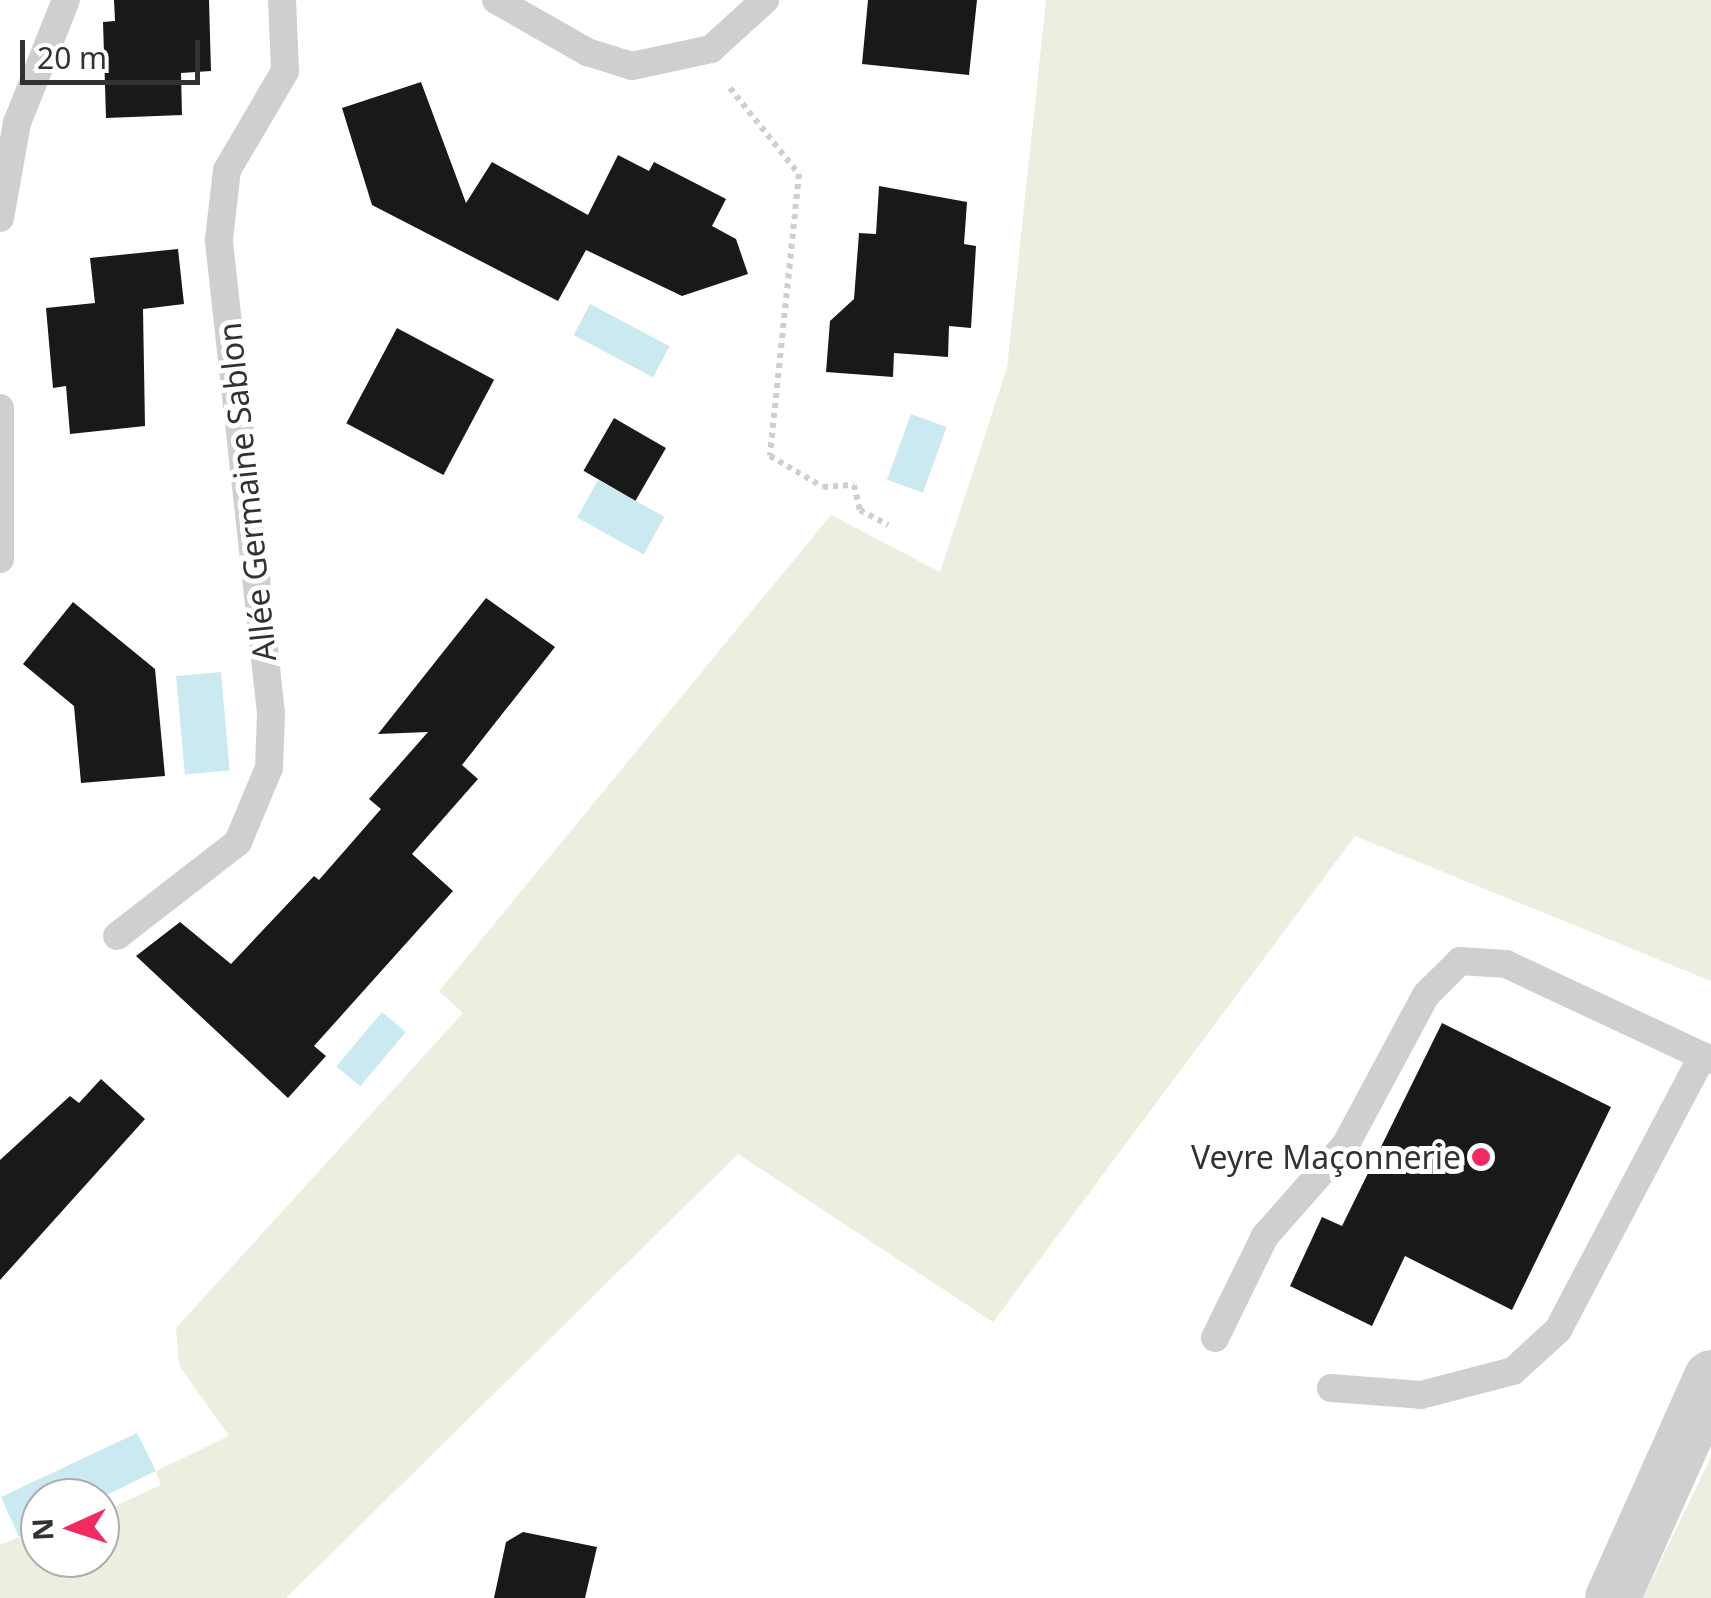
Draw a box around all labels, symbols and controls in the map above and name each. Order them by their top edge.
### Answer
scale bar [25,20,205,82]
text: 20 m [37,37,107,78]
street label: Allée Germaine Sablon [210,321,284,663]
place label: Veyre Maçonnerie [1191,1138,1461,1176]
marker: Veyre Maçonnerie [1470,1146,1492,1168]
north arrow [20,1478,120,1578]
text: N [22,1517,62,1542]

